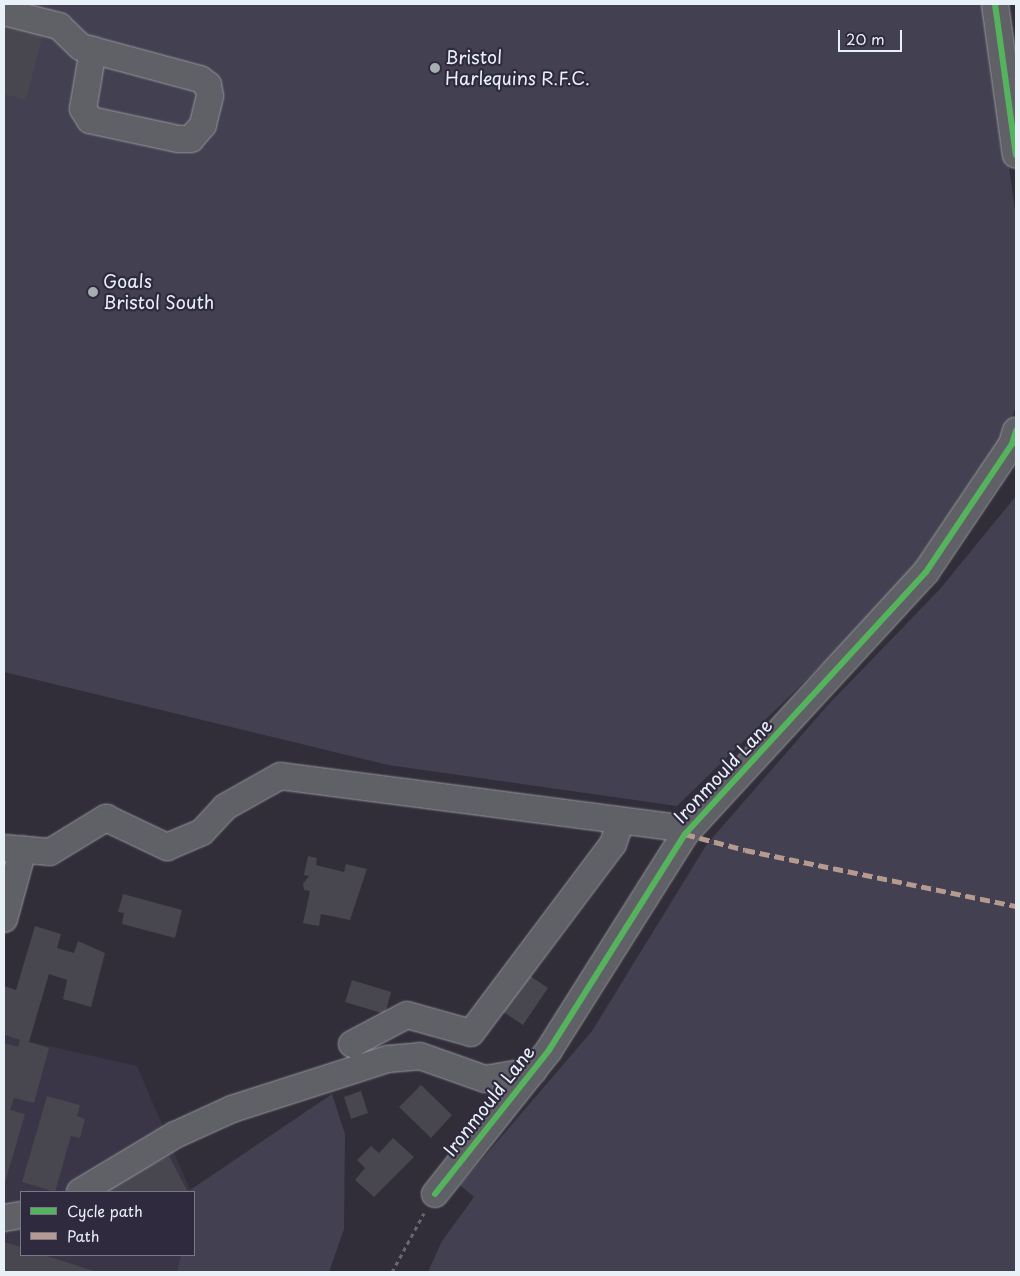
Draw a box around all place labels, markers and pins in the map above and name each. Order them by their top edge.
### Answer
place label: Bristol Harlequins R.F.C. [445,47,591,90]
marker: Bristol Harlequins R.F.C. [429,62,441,74]
place label: Goals Bristol South [103,271,216,314]
marker: Goals Bristol South [87,286,99,298]

